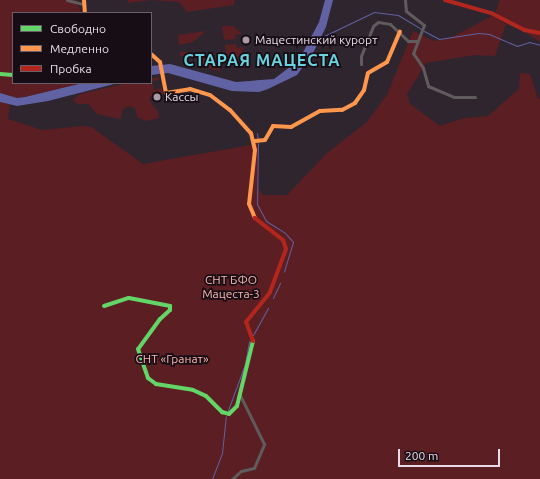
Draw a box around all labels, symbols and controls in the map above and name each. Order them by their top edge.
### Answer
legend [12,12,152,84]
text: Свободно [50,22,106,35]
place label: Мацестинский курорт [255,33,377,47]
marker: Мацестинский курорт [240,34,252,46]
text: Медленно [50,42,109,55]
district label: СТАРАЯ МАЦЕСТА [184,50,340,70]
text: Пробка [50,62,92,75]
place label: Кассы [165,90,199,104]
marker: Кассы [152,92,162,102]
park label: СНТ БФО Мацеста-3 [202,273,260,301]
park label: СНТ «Гранат» [135,352,209,366]
scale bar [400,441,502,467]
text: 200 m [405,449,438,462]

